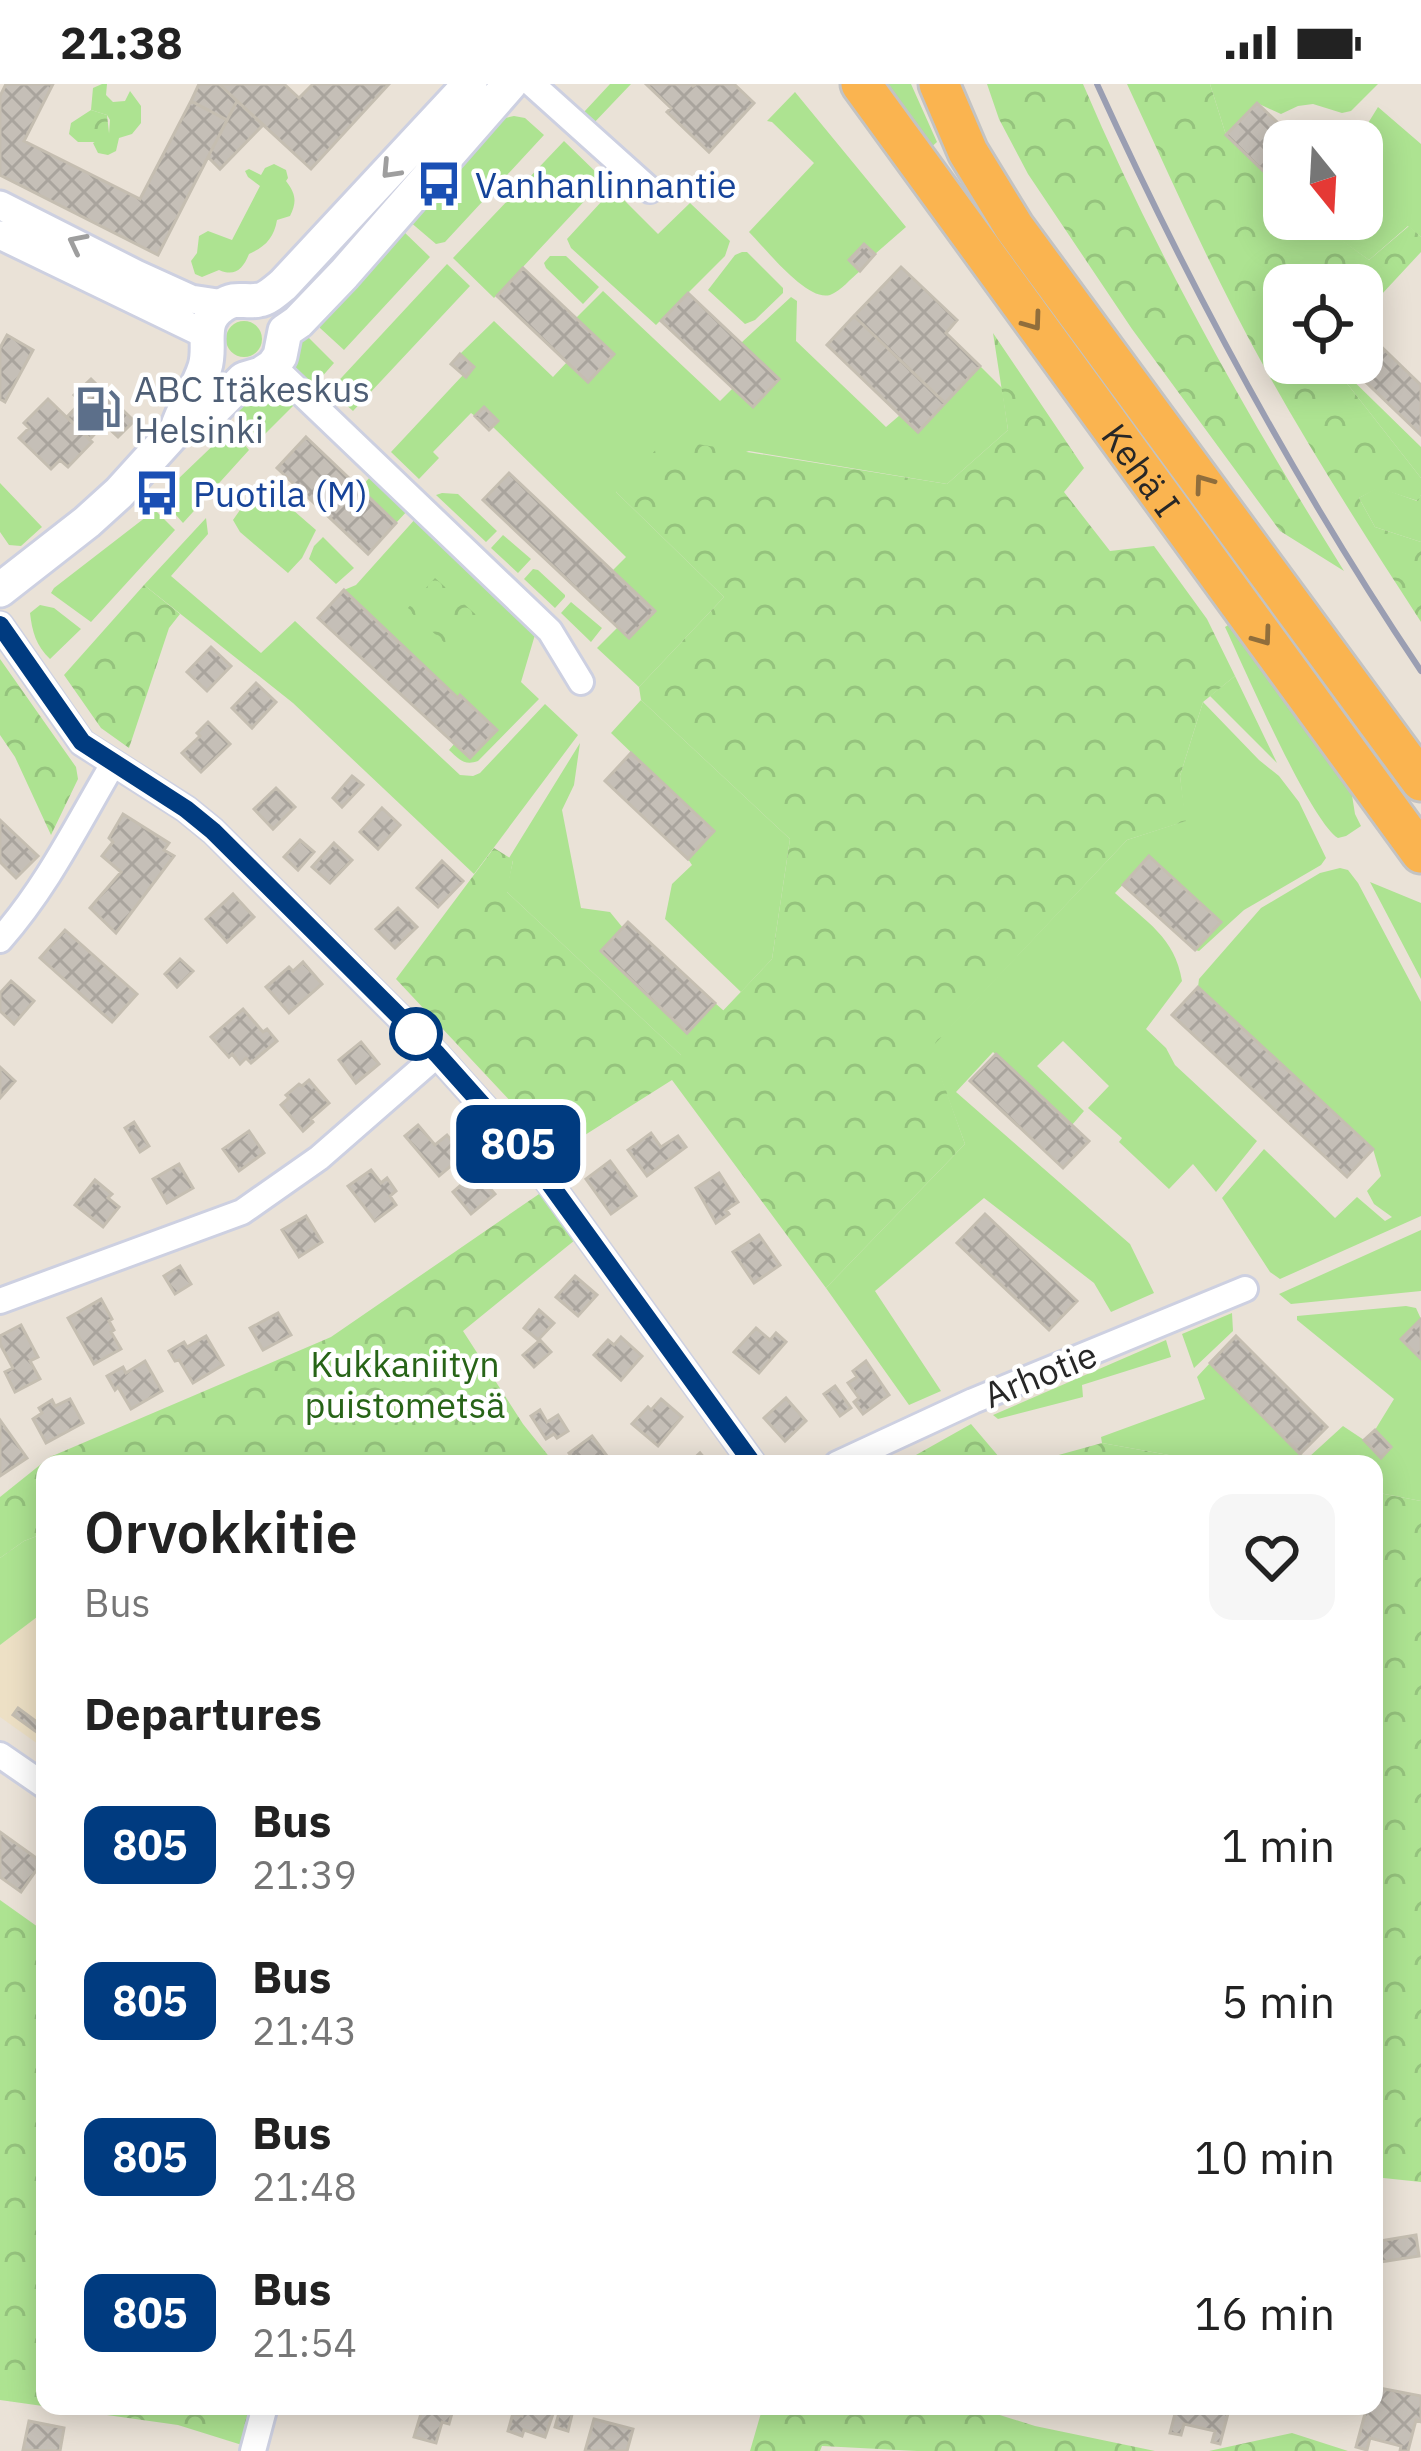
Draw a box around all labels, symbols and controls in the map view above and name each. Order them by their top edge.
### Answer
text: 21:38 [60,13,183,71]
north arrow [1263,120,1383,240]
map controls [1263,120,1383,384]
one-way arrow [383,156,405,177]
bus stop icon: Vanhanlinnantie [414,159,464,209]
place label: Vanhanlinnantie [475,161,736,208]
one-way arrow [68,234,89,258]
button: locate [1263,264,1383,384]
one-way arrow [1018,309,1040,330]
place label: ABC Itäkeskus Helsinki [134,365,370,453]
fuel station icon: ABC Itäkeskus Helsinki [73,384,123,434]
street label: Kehä I [1092,414,1191,526]
bus stop icon: Puotila (M) [132,468,182,518]
place label: Puotila (M) [193,470,368,517]
one-way arrow [1195,475,1217,496]
one-way arrow [1249,624,1271,646]
unlabelled marker [391,1009,441,1059]
line badge: 805 [449,1105,587,1183]
text: 805 [480,1116,556,1171]
street label: Arhotie [976,1330,1104,1418]
park label: Kukkaniityn puistometsä [305,1340,505,1428]
button: heart [1209,1494,1335,1620]
text: Orvokkitie [84,1495,357,1569]
text: Bus [84,1577,151,1628]
text: Departures [84,1684,322,1742]
text: Bus [252,1791,332,1849]
text: 1 min [1221,1816,1335,1874]
text: 805 [112,1817,188,1872]
text: 21:39 [252,1849,357,1900]
text: Bus [252,1947,332,2005]
text: 5 min [1221,1972,1335,2030]
text: 805 [112,1973,188,2028]
text: 21:43 [252,2005,357,2056]
text: Bus [252,2103,332,2161]
text: 10 min [1194,2128,1335,2186]
text: 805 [112,2129,188,2184]
text: 21:48 [252,2161,357,2212]
text: Bus [252,2259,332,2317]
text: 16 min [1194,2284,1335,2342]
text: 805 [112,2285,188,2340]
text: 21:54 [252,2317,357,2368]

